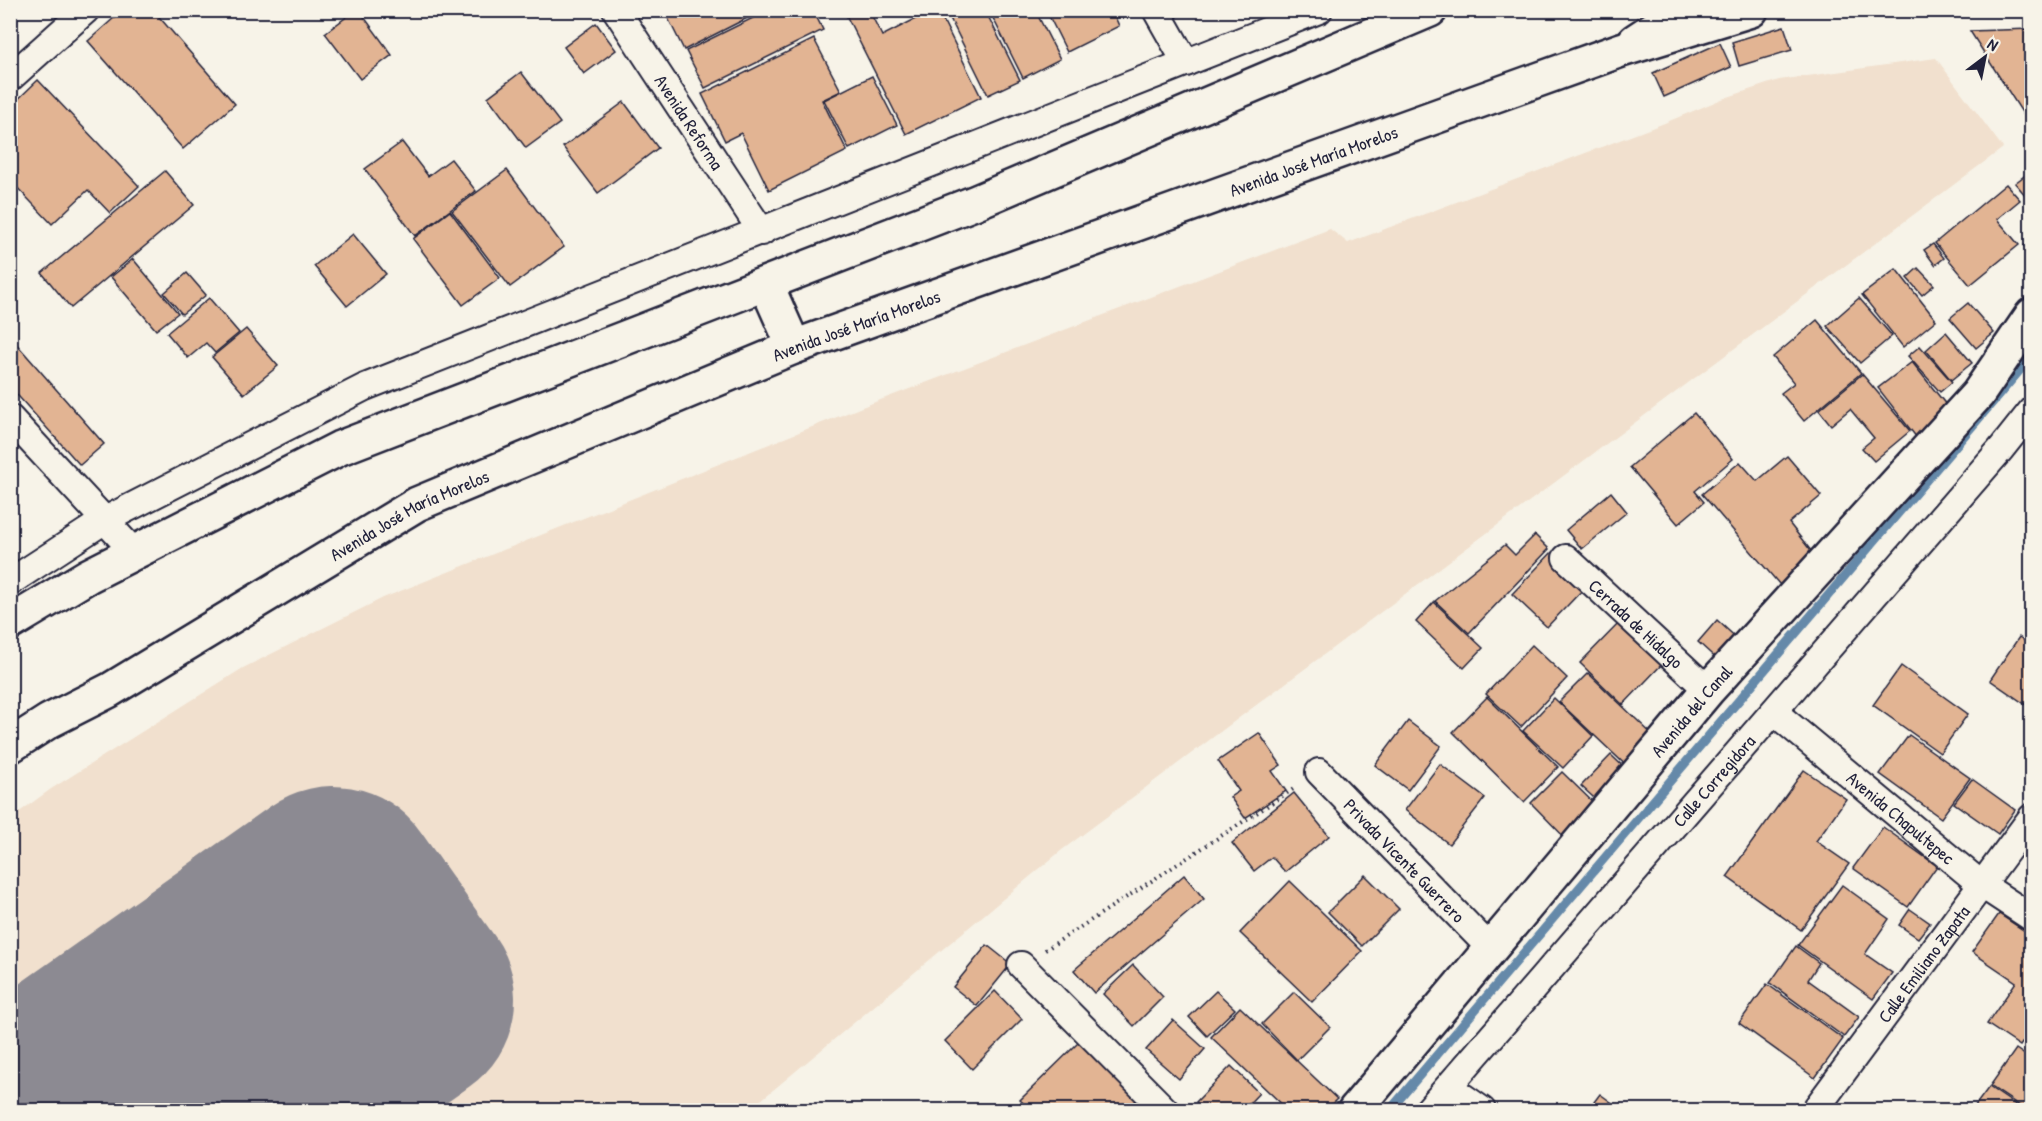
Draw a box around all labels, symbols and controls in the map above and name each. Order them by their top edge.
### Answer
north arrow [1955,27,2015,87]
text: N [1984,33,2003,56]
street label: Avenida Reforma [649,70,730,174]
street label: Avenida José María Morelos [1226,119,1401,202]
street label: Avenida José María Morelos [768,283,944,367]
street label: Avenida José María Morelos [325,463,493,567]
street label: Cerrada de Hidalgo [1583,573,1689,674]
street label: Avenida del Canal [1645,659,1738,762]
street label: Calle Corregidora [1667,729,1761,832]
street label: Avenida Chapultepec [1842,765,1960,870]
street label: Privada Vicente Guerrero [1338,793,1471,928]
street label: Calle Emiliano Zapata [1872,900,1975,1027]

